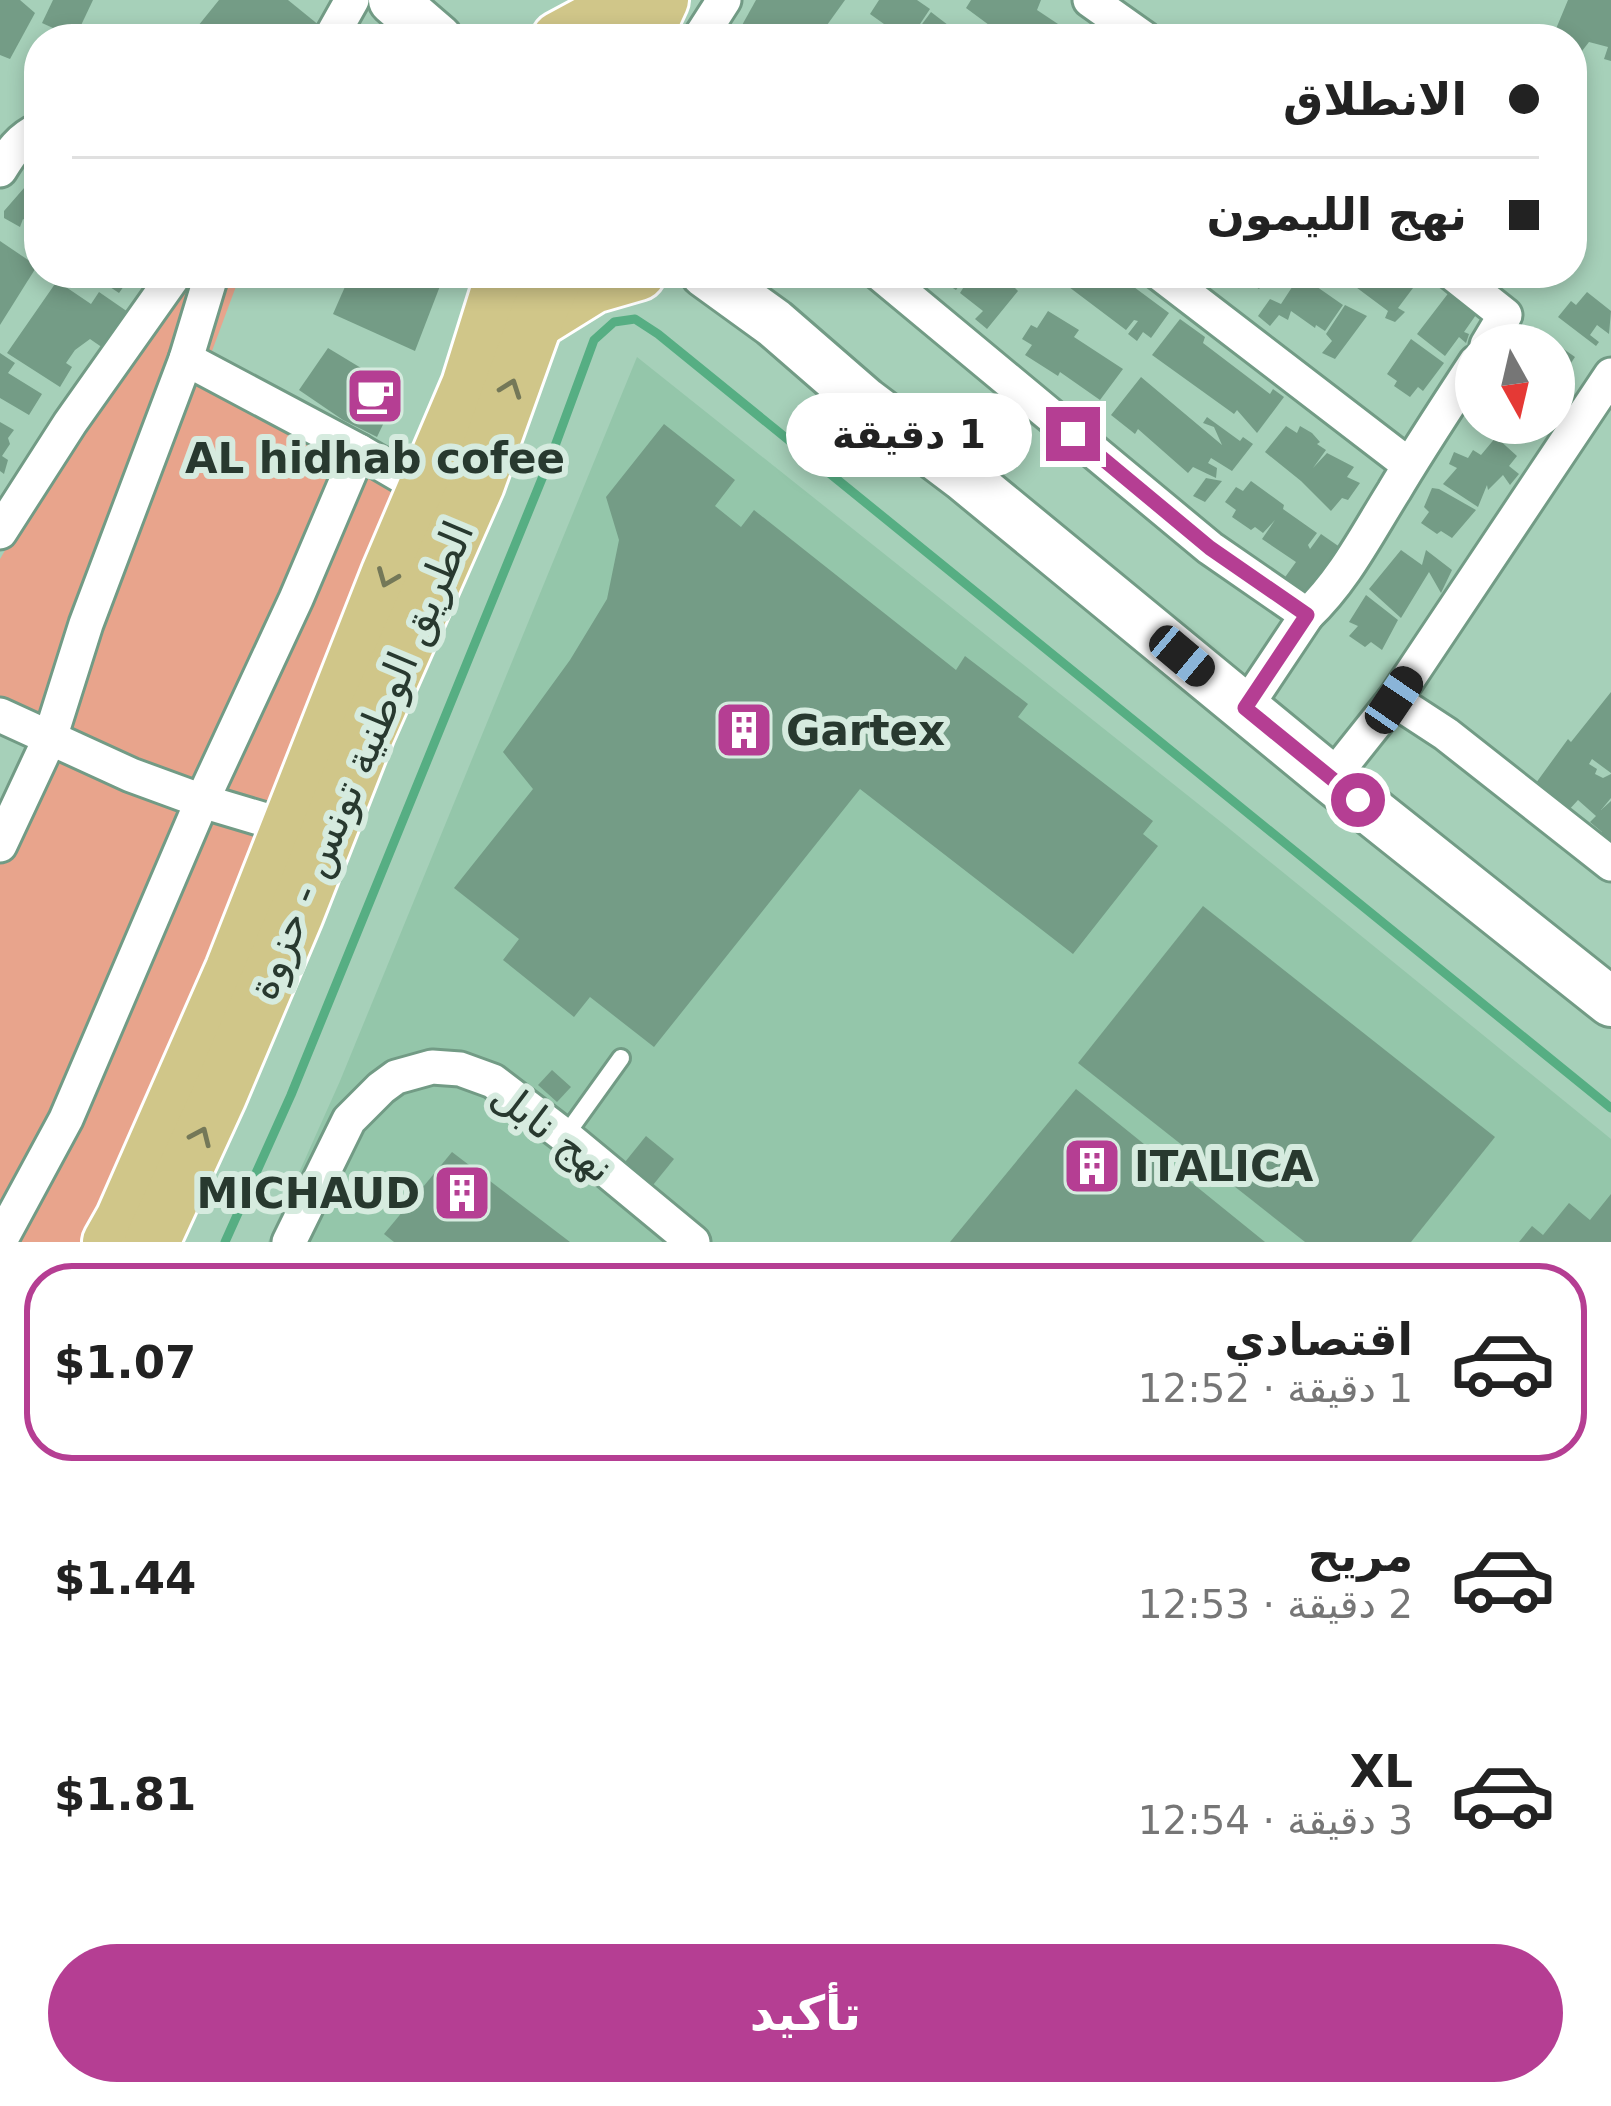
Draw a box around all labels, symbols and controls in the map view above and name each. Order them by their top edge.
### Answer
text: الانطلاق [1283,73,1467,126]
text: نهج الليمون [1206,188,1467,241]
north arrow [1455,324,1575,444]
map controls [1455,324,1575,444]
cafe icon: AL hidhab cofee [344,365,406,427]
one-way arrow [497,378,521,399]
callout: 1 دقيقة [785,392,1031,476]
route end [1046,407,1100,461]
text: 1 دقيقة [832,412,986,457]
place label: AL hidhab cofee [185,434,565,483]
street label: الطريق الوطنية تونس - حزوة [237,514,484,1007]
one-way arrow [377,566,401,587]
car [1143,619,1221,693]
car [1359,660,1429,740]
building icon: Gartex [713,699,775,761]
place label: Gartex [786,706,945,755]
route start [1331,773,1385,827]
street label: نهج نابل [482,1070,623,1194]
one-way arrow [186,1126,210,1148]
building icon: ITALICA [1061,1135,1123,1197]
place label: ITALICA [1134,1142,1314,1191]
building icon: MICHAUD [431,1162,493,1224]
place label: MICHAUD [196,1169,420,1218]
icon: car [1449,1308,1557,1416]
text: اقتصادي [1224,1313,1413,1366]
text: $1.07 [54,1336,196,1389]
text: 1 دقيقة · 12:52 [1138,1366,1413,1411]
icon: car [1449,1524,1557,1632]
text: مريح [1308,1529,1413,1582]
text: $1.44 [54,1552,196,1605]
text: 2 دقيقة · 12:53 [1138,1582,1413,1627]
icon: car [1449,1740,1557,1848]
text: XL [1350,1745,1413,1798]
text: $1.81 [54,1768,196,1821]
text: 3 دقيقة · 12:54 [1138,1798,1413,1843]
button: تأكيد [48,1944,1563,2082]

